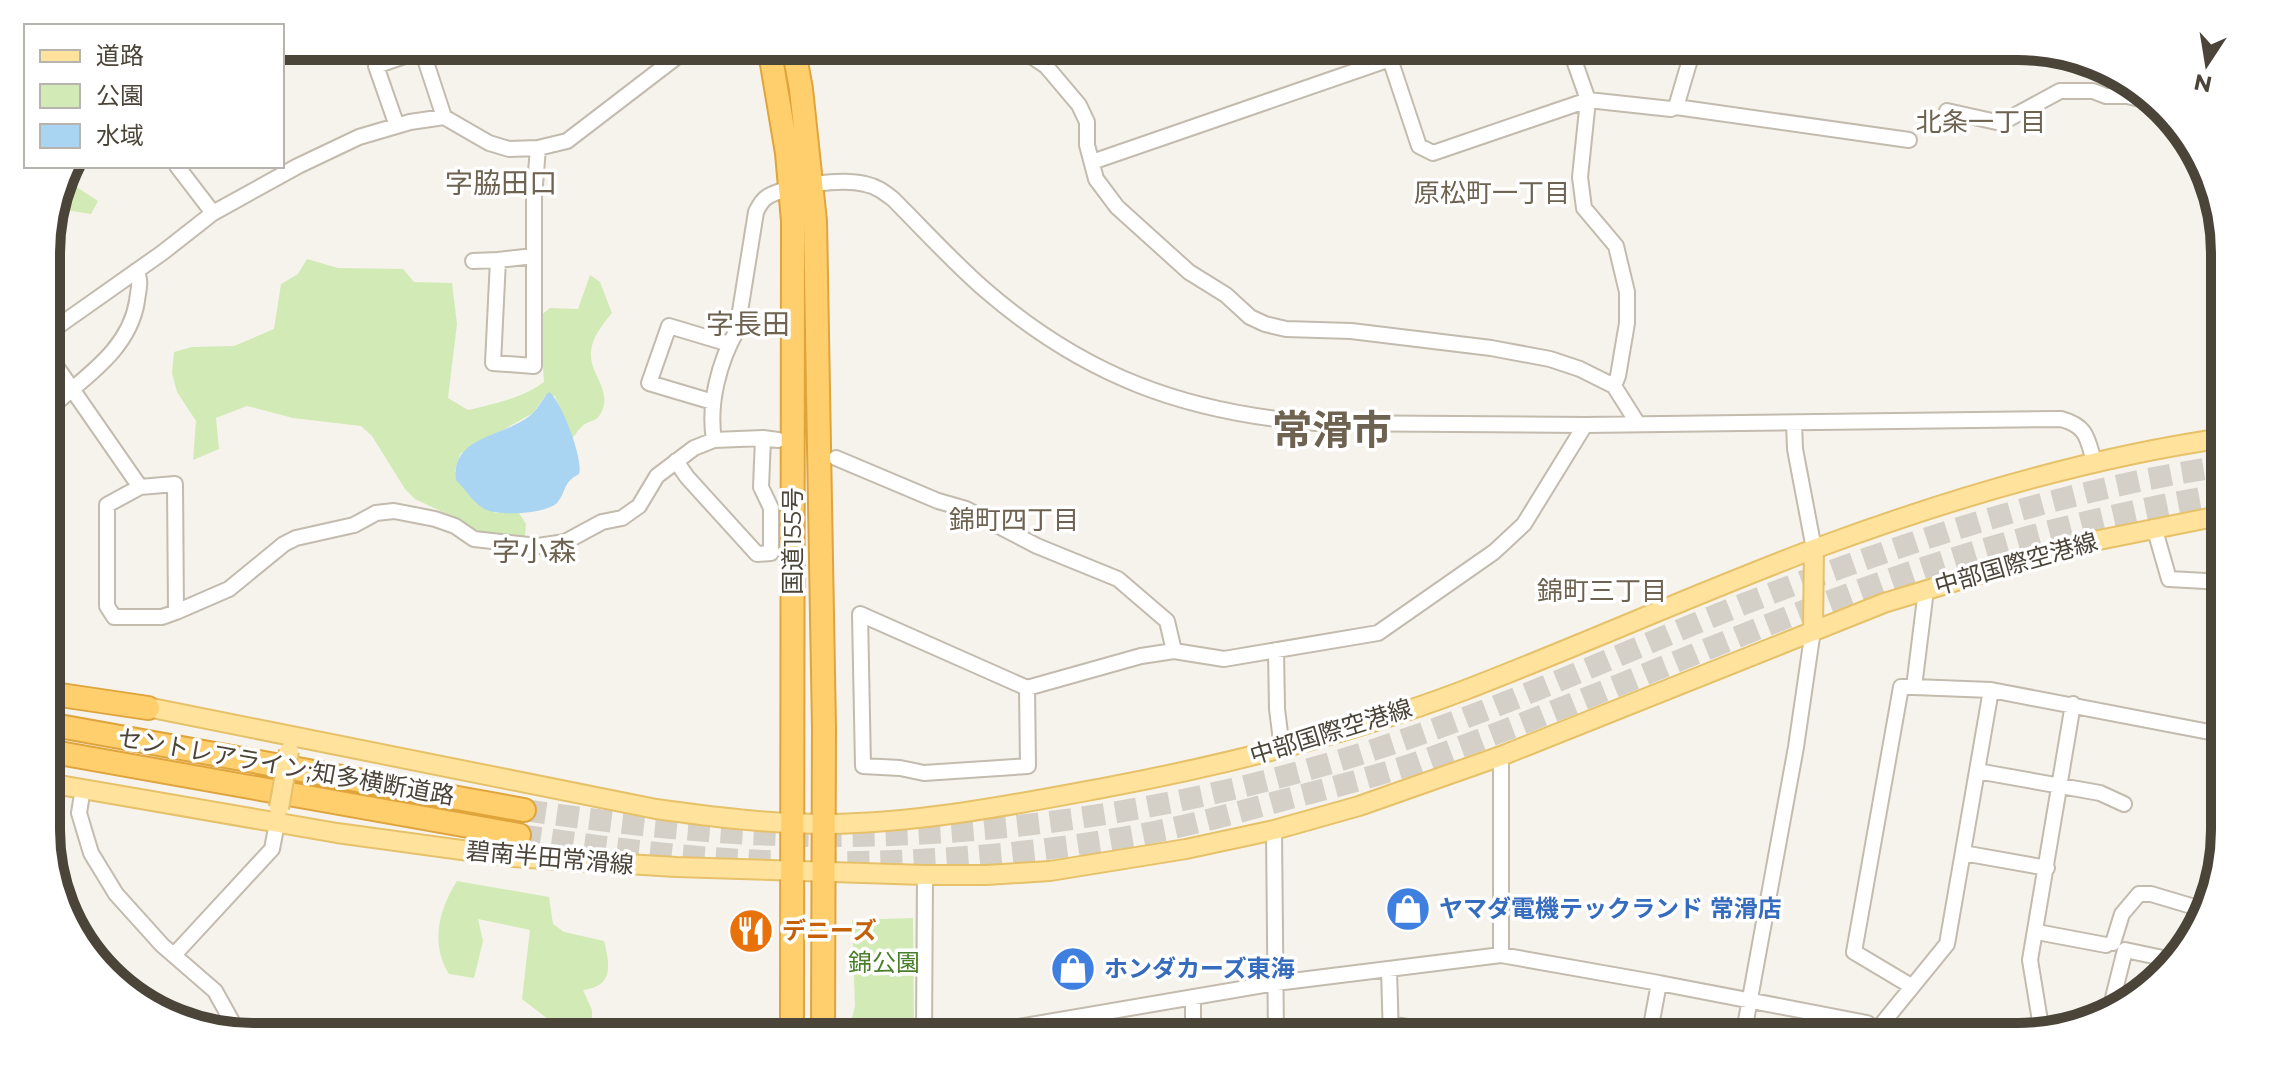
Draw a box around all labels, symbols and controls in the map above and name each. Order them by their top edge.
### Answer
legend [24,24,284,168]
north arrow [2167,24,2247,104]
text: 道路 [96,41,144,70]
text: N [2191,68,2214,98]
text: 公園 [96,81,144,110]
district label: 北条一丁目 [1916,106,2046,138]
text: 水域 [96,121,144,150]
district label: 字脇田口 [445,166,557,200]
district label: 原松町一丁目 [1414,177,1570,209]
district label: 字長田 [706,307,790,341]
district label: 常滑市 [1272,405,1392,454]
street label: 国道155号 [778,487,807,595]
district label: 錦町四丁目 [949,504,1079,536]
street label: 中部国際空港線 [1931,526,2101,601]
district label: 字小森 [492,534,576,568]
district label: 錦町三丁目 [1537,575,1667,607]
street label: 中部国際空港線 [1246,693,1415,770]
street label: セントレアライン;知多横断道路 [116,723,457,810]
street label: 碧南半田常滑線 [465,836,635,879]
shop icon: ヤマダ電機テックランド 常滑店 [1384,885,1432,933]
place label: ヤマダ電機テックランド 常滑店 [1439,894,1782,923]
restaurant icon: デニーズ [727,907,775,955]
place label: デニーズ [782,916,877,945]
shop icon: ホンダカーズ東海 [1049,945,1097,993]
park label: 錦公園 [848,948,920,977]
place label: ホンダカーズ東海 [1104,954,1295,983]

